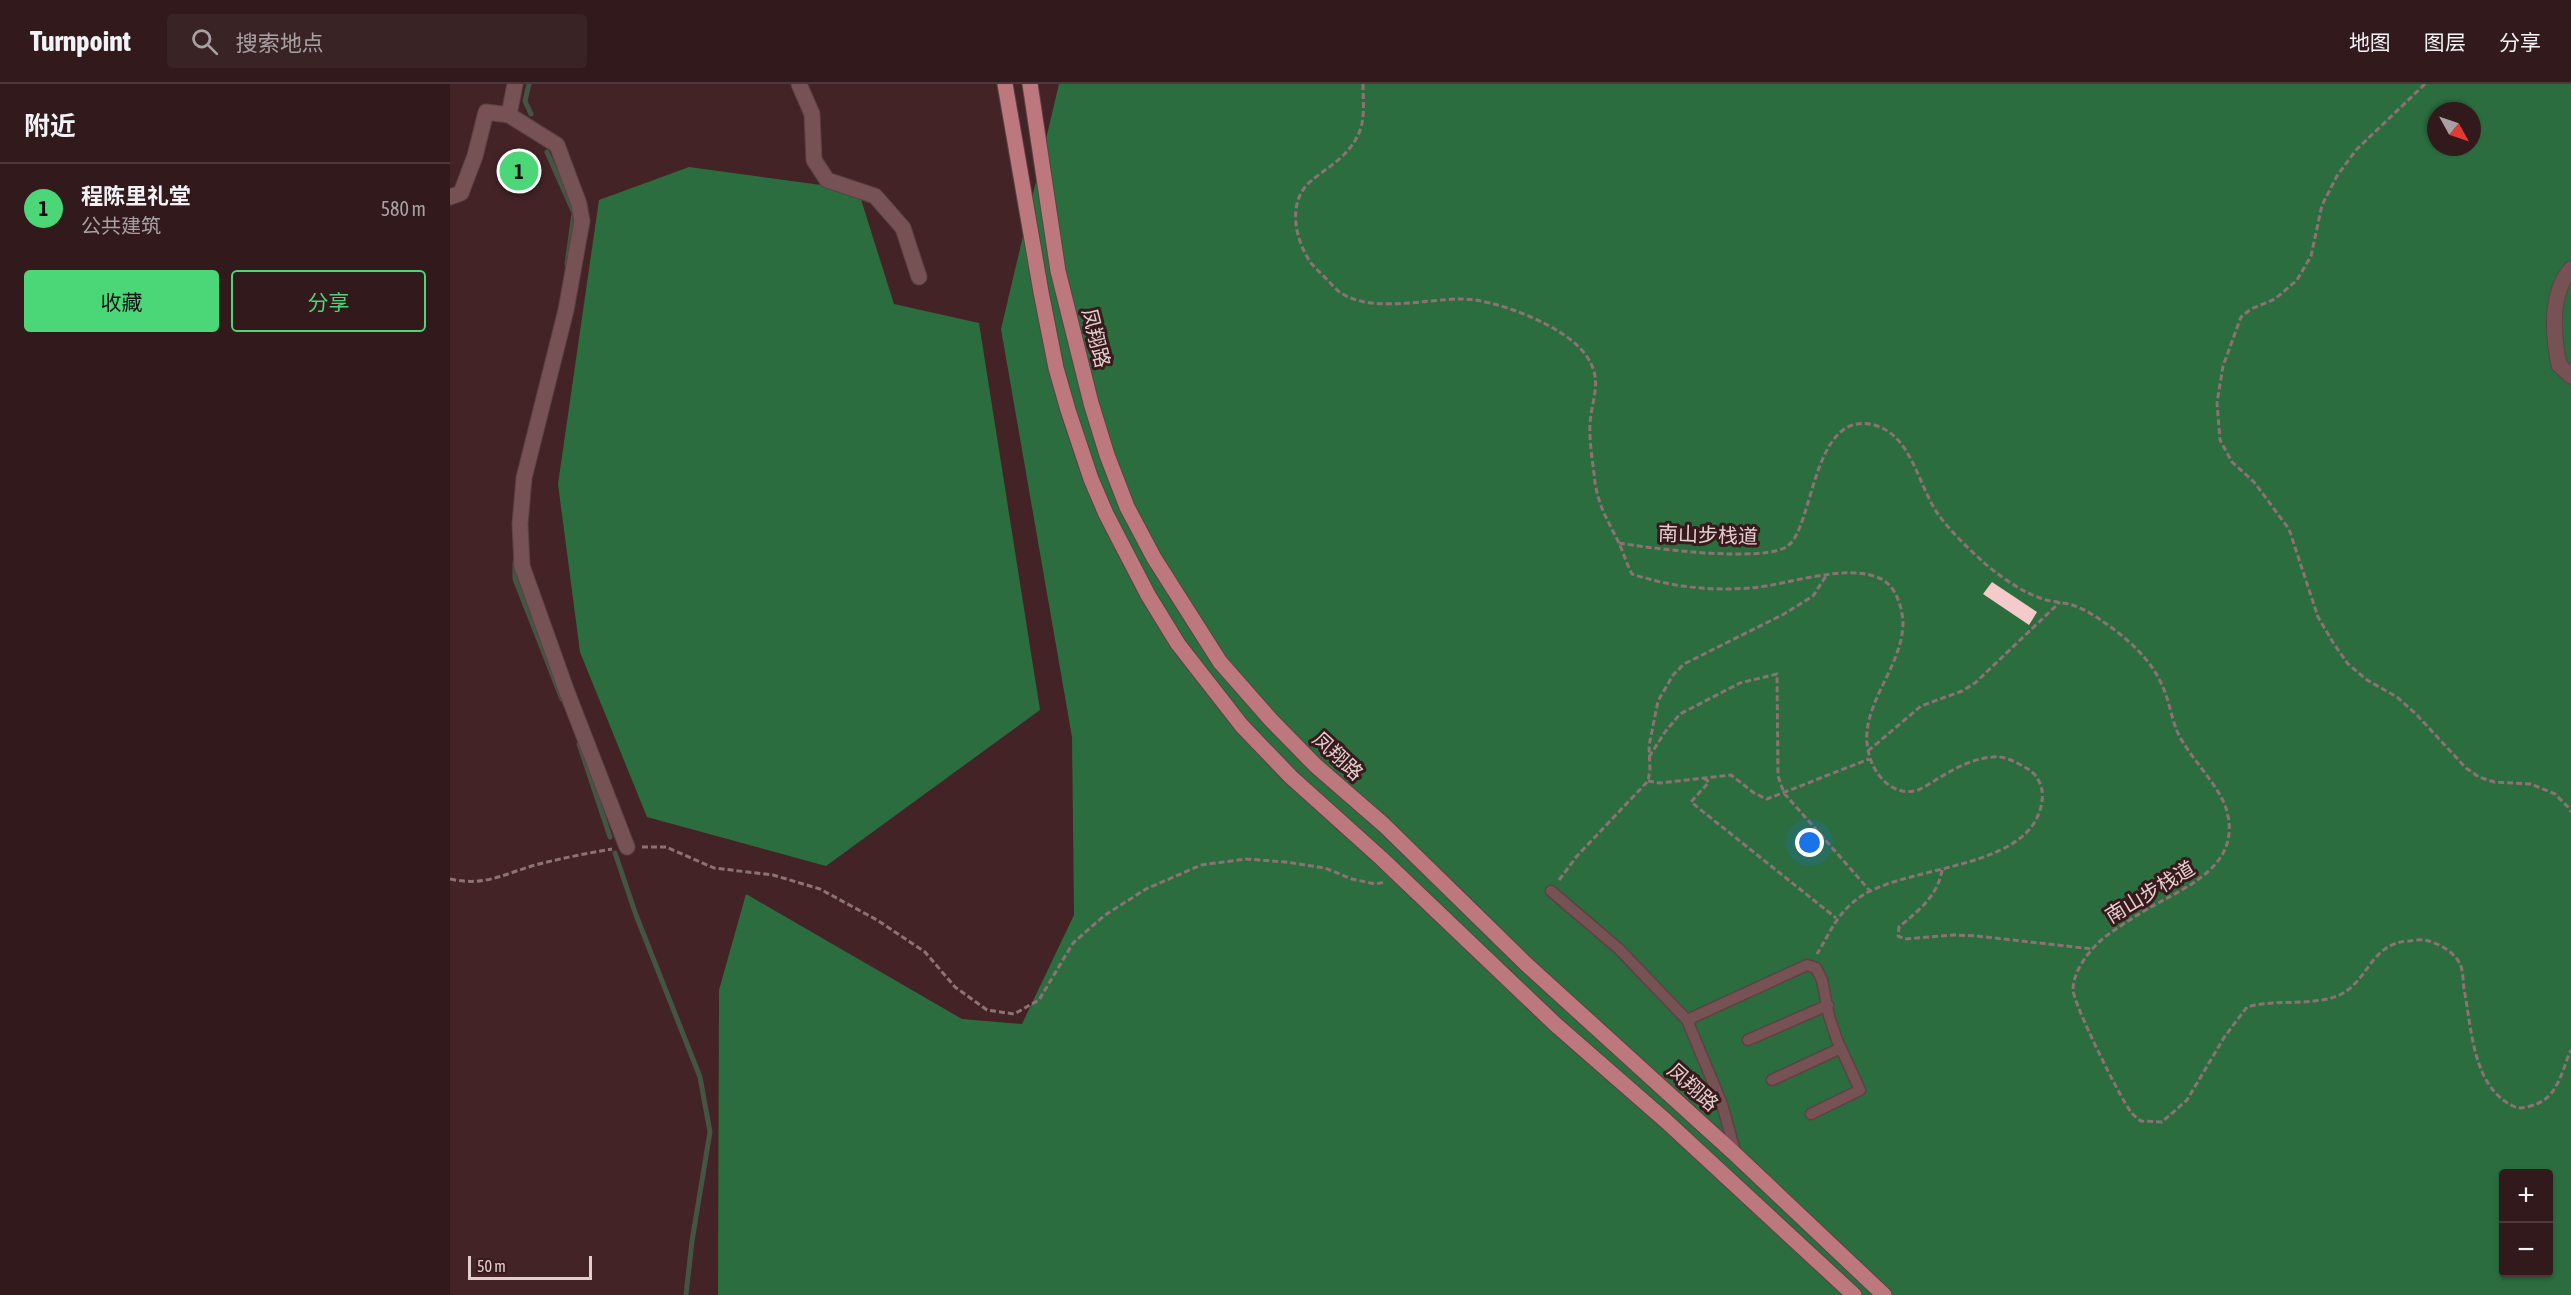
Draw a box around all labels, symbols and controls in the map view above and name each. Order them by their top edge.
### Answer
search box [167,14,587,68]
text: Turnpoint [30,25,131,57]
icon: search [188,25,221,58]
text: 搜索地点 [236,30,324,56]
text: 地图 [2349,30,2391,54]
text: 图层 [2424,30,2466,54]
text: 分享 [2499,30,2541,54]
north arrow [2427,102,2481,156]
text: 附近 [24,111,76,141]
pin: 1 [500,148,538,194]
text: 程陈里礼堂 [81,183,191,209]
text: 1 [39,197,48,220]
text: 580 m [381,197,426,220]
text: 公共建筑 [81,214,161,237]
button: 收藏 [24,270,219,332]
button: 分享 [231,270,426,332]
street label: 凤翔路 [1078,306,1115,370]
street label: 南山步栈道 [1658,521,1758,548]
street label: 凤翔路 [1309,727,1368,785]
your location [1795,828,1824,857]
street label: 南山步栈道 [2101,856,2199,927]
street label: 凤翔路 [1663,1058,1723,1115]
map controls [2499,1169,2553,1277]
button: + [2499,1169,2553,1223]
button: − [2499,1223,2553,1277]
scale bar [468,1253,592,1280]
text: 50 m [477,1257,506,1275]

